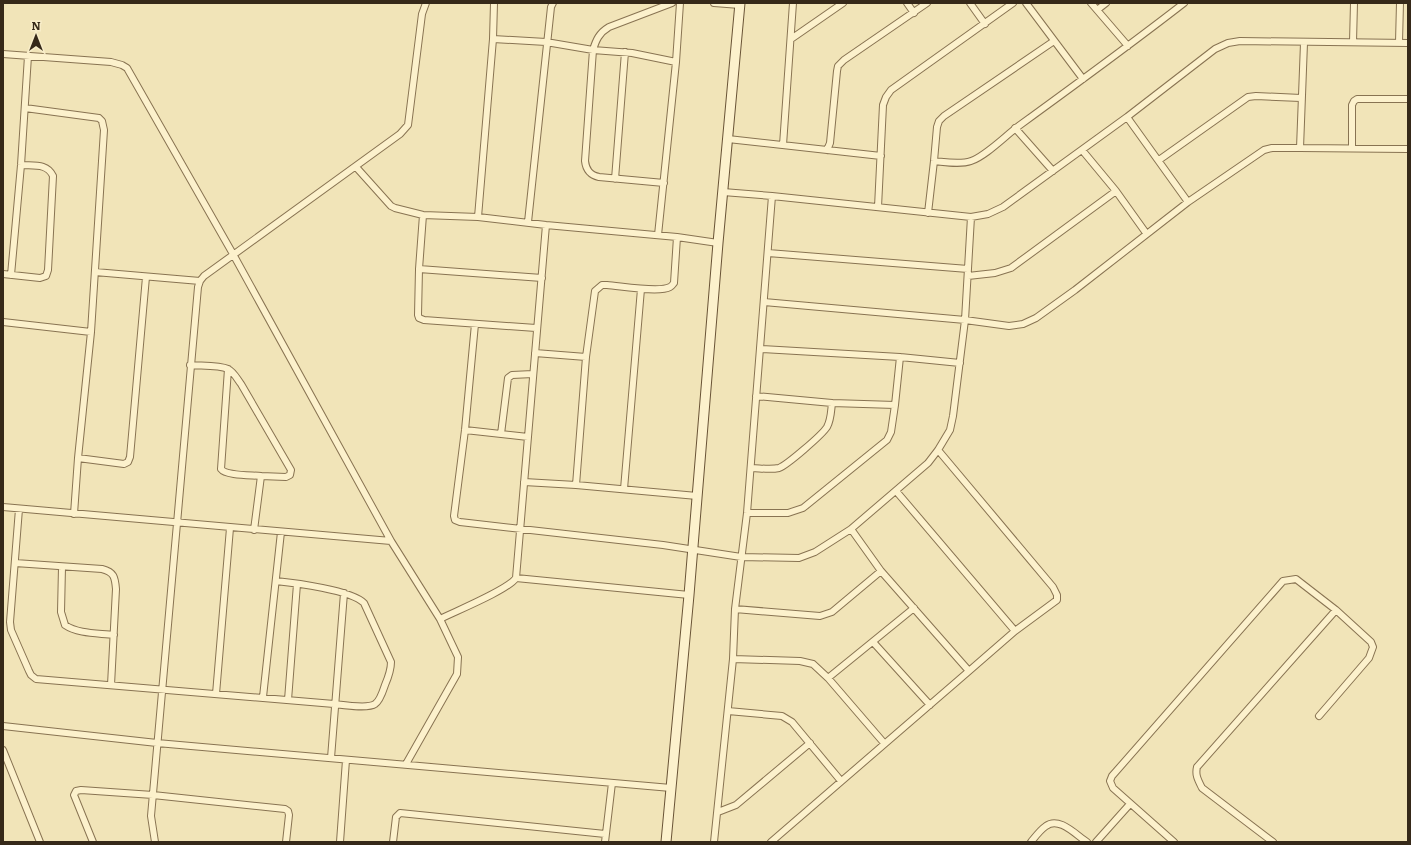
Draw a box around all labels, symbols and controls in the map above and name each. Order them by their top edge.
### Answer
north arrow [16,16,56,56]
text: N [31,17,41,33]

